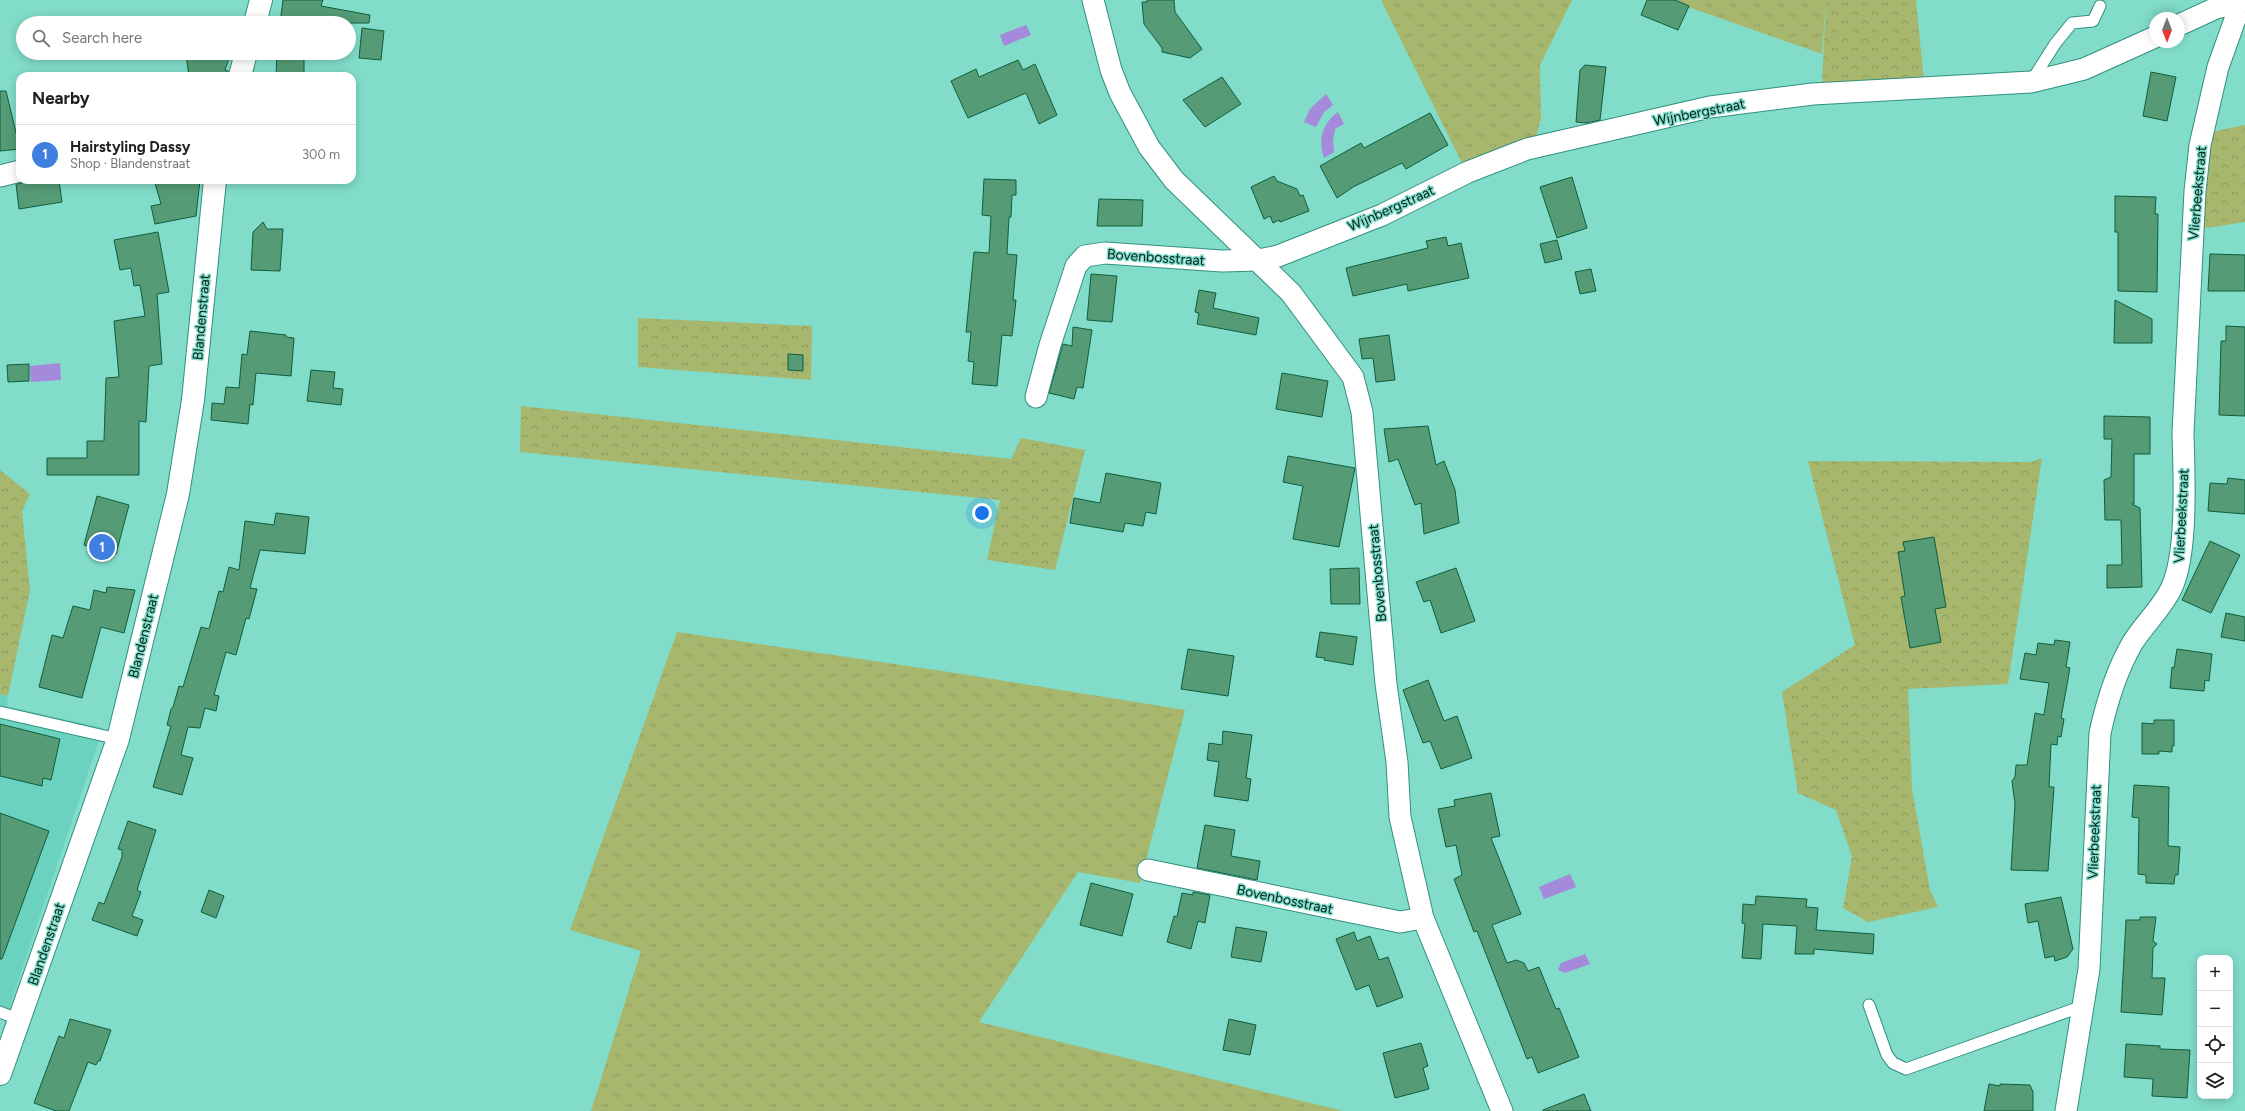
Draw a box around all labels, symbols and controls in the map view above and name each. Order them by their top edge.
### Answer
north arrow [2149,12,2185,48]
search box [16,16,356,60]
icon: search [30,27,52,49]
text: Search here [62,29,142,47]
text: Nearby [32,88,90,108]
street label: Wijnbergstraat [1652,95,1746,130]
text: Hairstyling Dassy [70,138,190,156]
street label: Vlierbeekstraat [2185,145,2210,241]
text: 1 [42,147,48,162]
text: 300 m [302,147,340,162]
text: Shop · Blandenstraat [70,156,190,171]
street label: Wijnbergstraat [1345,182,1437,235]
street label: Bovenbosstraat [1106,246,1205,269]
street label: Blandenstraat [189,273,214,361]
street label: Vlierbeekstraat [2171,468,2192,564]
your location [972,503,992,523]
street label: Bovenbosstraat [1365,523,1390,623]
pin: 1 [89,532,115,562]
street label: Blandenstraat [125,592,162,680]
street label: Vlierbeekstraat [2084,784,2105,880]
street label: Bovenbosstraat [1235,881,1335,918]
street label: Blandenstraat [24,901,69,988]
map controls [2197,955,2233,1099]
button: + [2197,955,2233,991]
button: − [2197,991,2233,1027]
button: locate [2197,1027,2233,1063]
button: layers [2197,1063,2233,1099]

